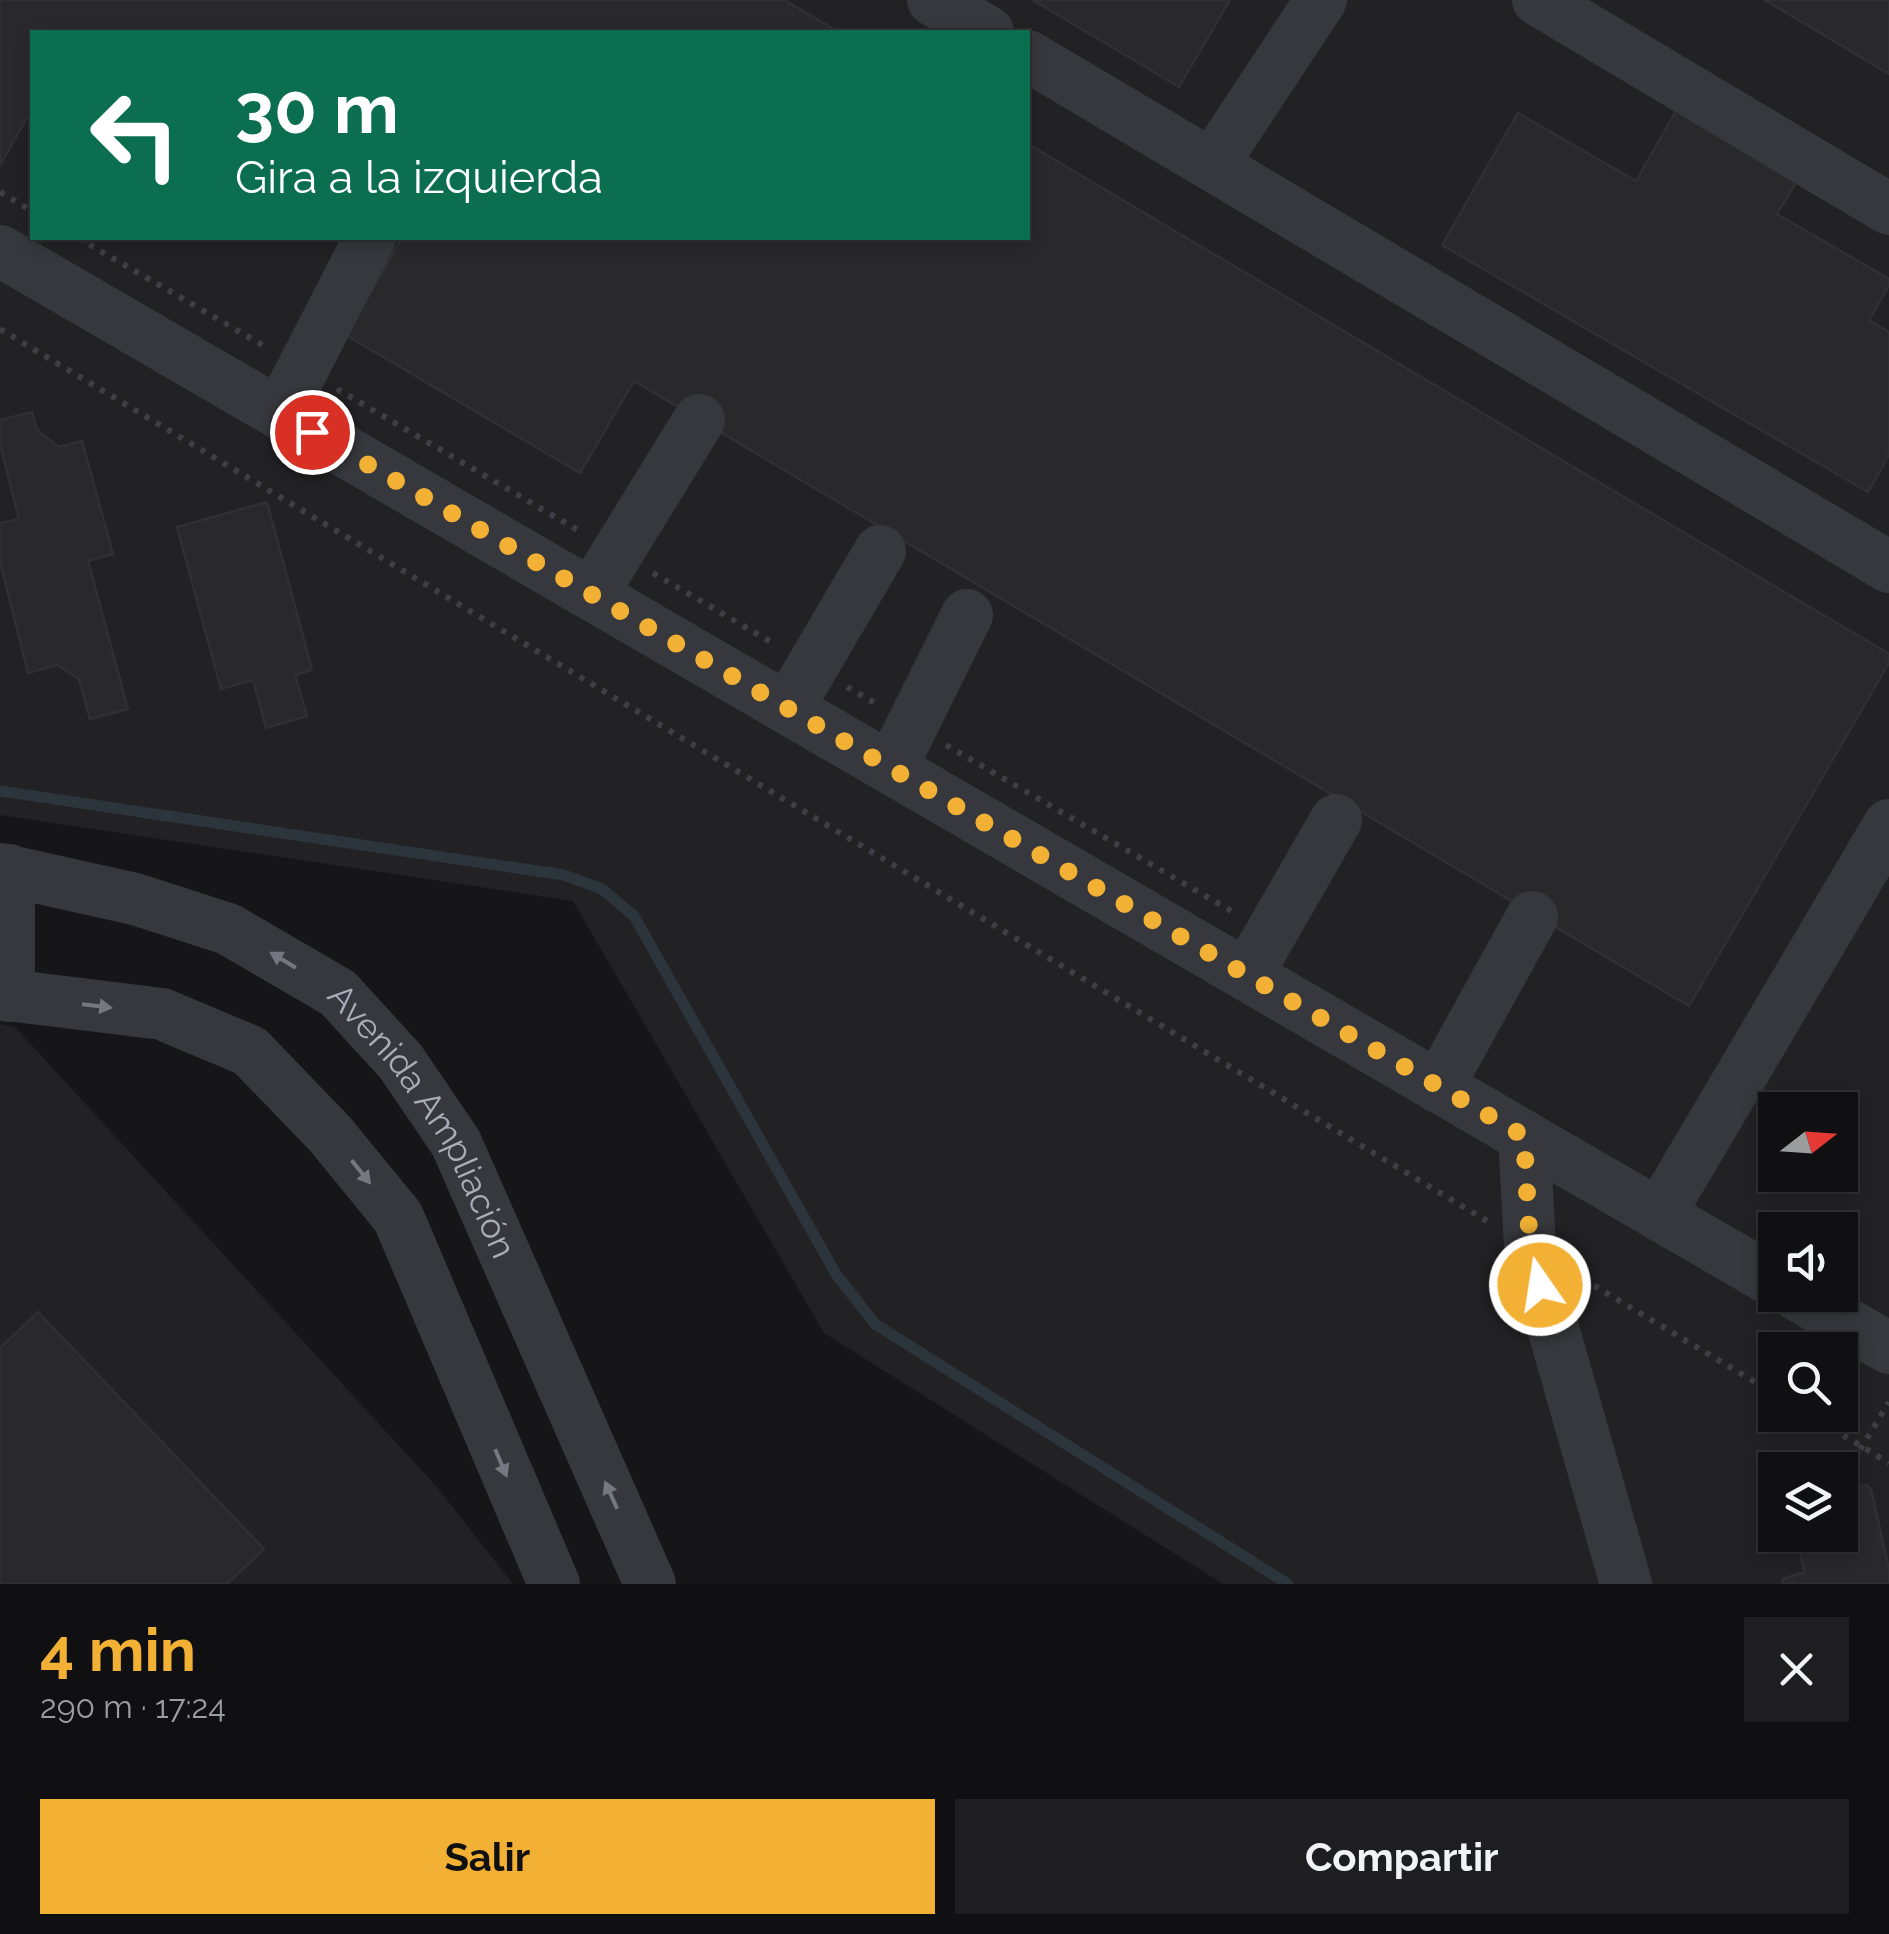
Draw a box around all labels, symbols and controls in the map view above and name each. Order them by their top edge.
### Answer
text: 30 m [235,67,399,149]
icon: left [70,70,200,200]
text: Gira a la izquierda [235,151,603,204]
pin [270,390,355,475]
icon: arrive [285,405,340,460]
one-way arrow [268,952,297,969]
street label: Avenida Ampliación [320,975,525,1264]
one-way arrow [81,998,113,1014]
north arrow [1758,1092,1858,1192]
map controls [1758,1092,1858,1552]
one-way arrow [350,1159,371,1184]
button: sound [1758,1212,1858,1312]
position arrow [1488,1233,1592,1337]
button: search [1758,1332,1858,1432]
one-way arrow [493,1448,509,1477]
button: layers [1758,1452,1858,1552]
one-way arrow [602,1480,619,1509]
text: 4 min [40,1615,196,1685]
button: close [1744,1617,1849,1722]
text: 290 m · 17:24 [40,1688,226,1725]
button: Salir [40,1799,935,1914]
button: Compartir [955,1799,1849,1914]

